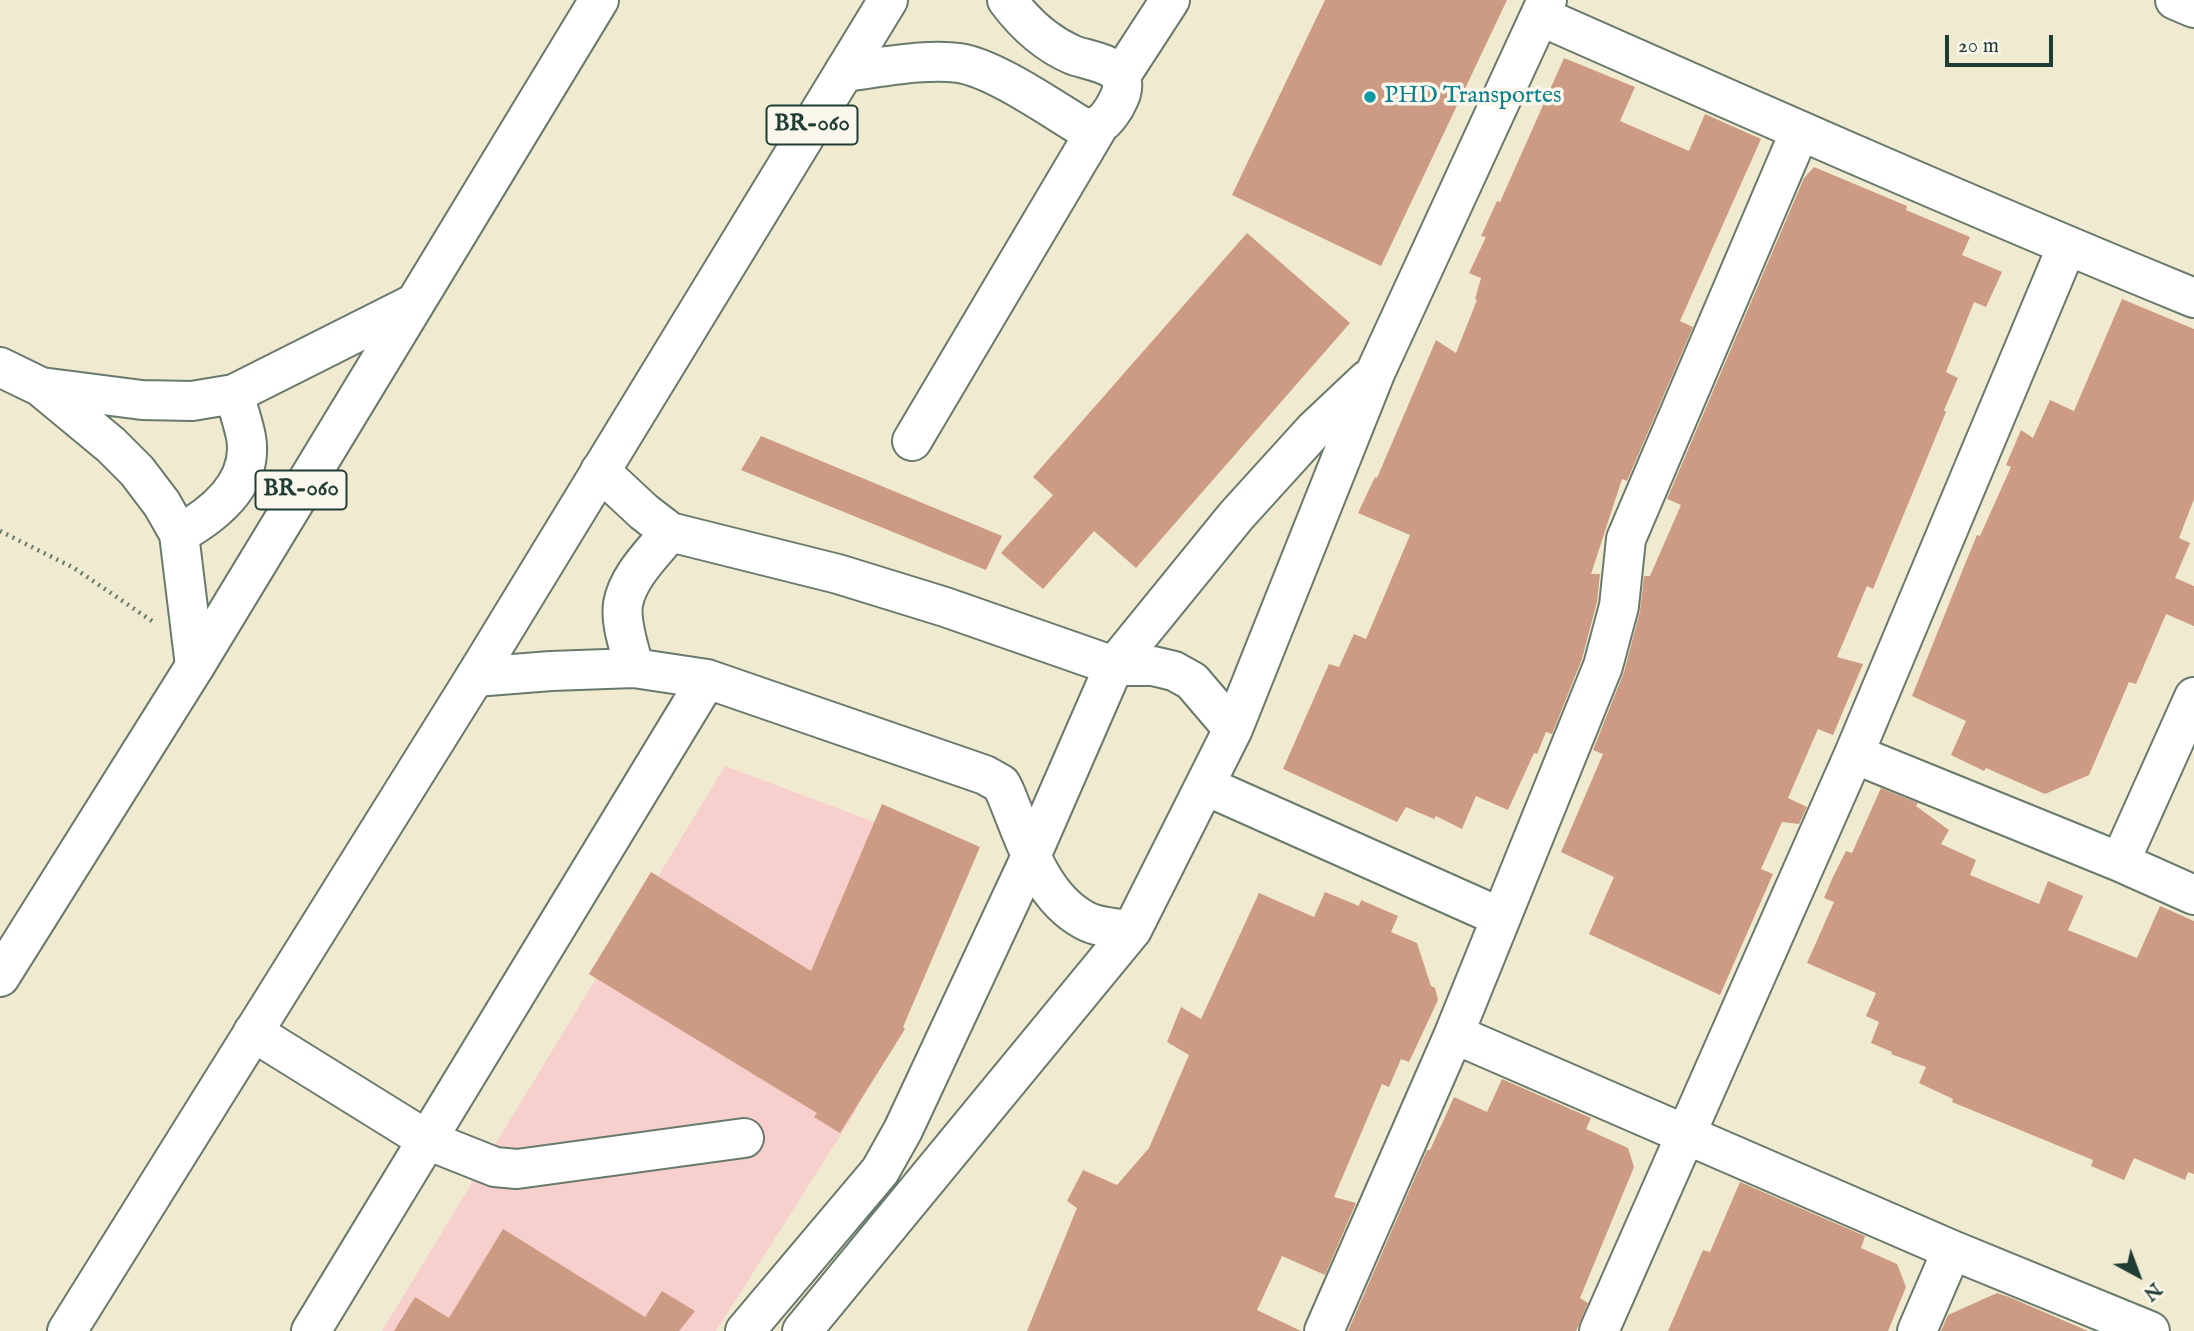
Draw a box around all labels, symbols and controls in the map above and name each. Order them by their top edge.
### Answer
scale bar [1949,21,2058,65]
text: 20 m [1958,33,1999,60]
place label: PHD Transportes [1384,83,1561,111]
marker: PHD Transportes [1362,89,1378,105]
road number: BR-060 [766,106,858,144]
road number: BR-060 [256,470,346,510]
north arrow [2103,1240,2173,1310]
text: N [2138,1276,2166,1305]

